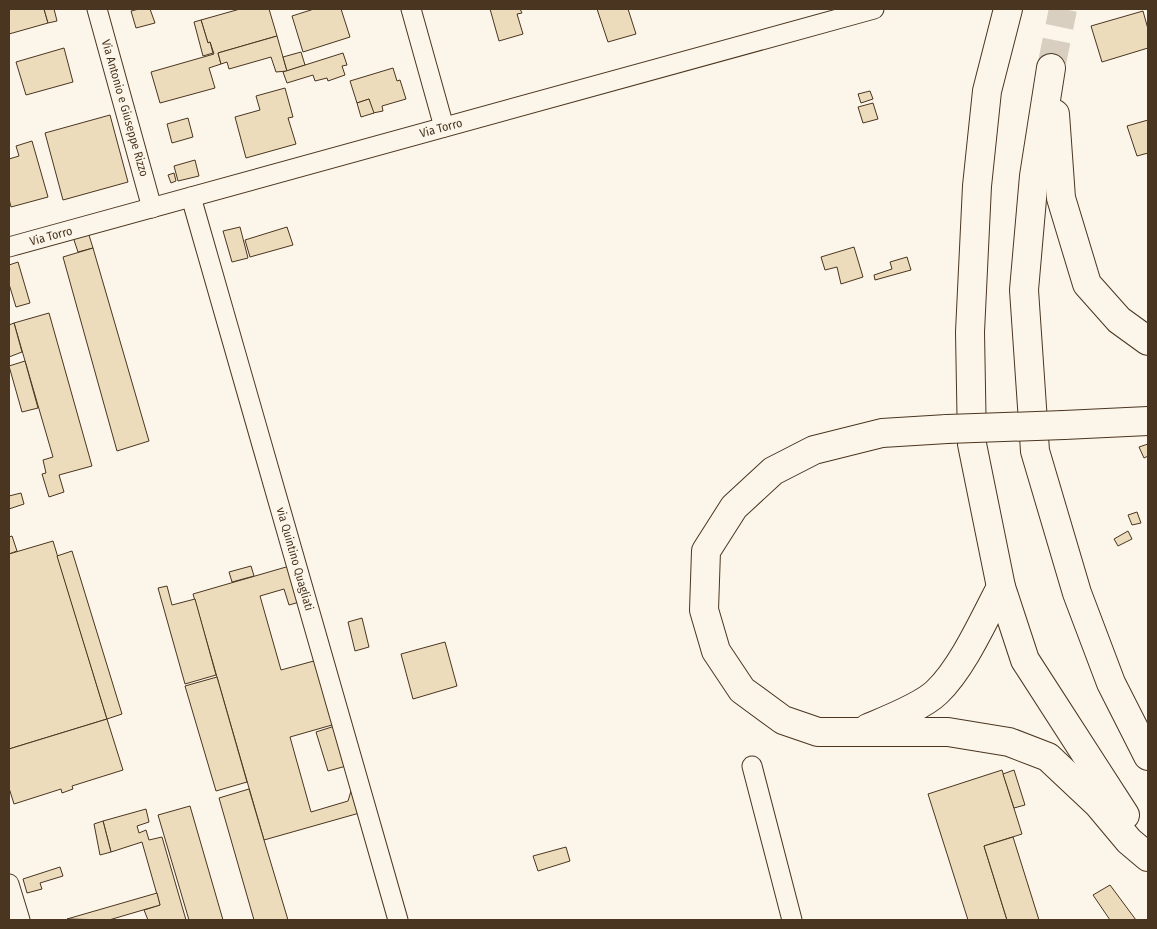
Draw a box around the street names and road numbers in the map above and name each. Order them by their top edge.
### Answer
street label: Via Antonio e Giuseppe Rizzo [99,38,151,178]
street label: Via Torro [418,116,464,140]
street label: Via Torro [28,224,74,248]
street label: via Quintino Quagliati [274,506,316,612]

